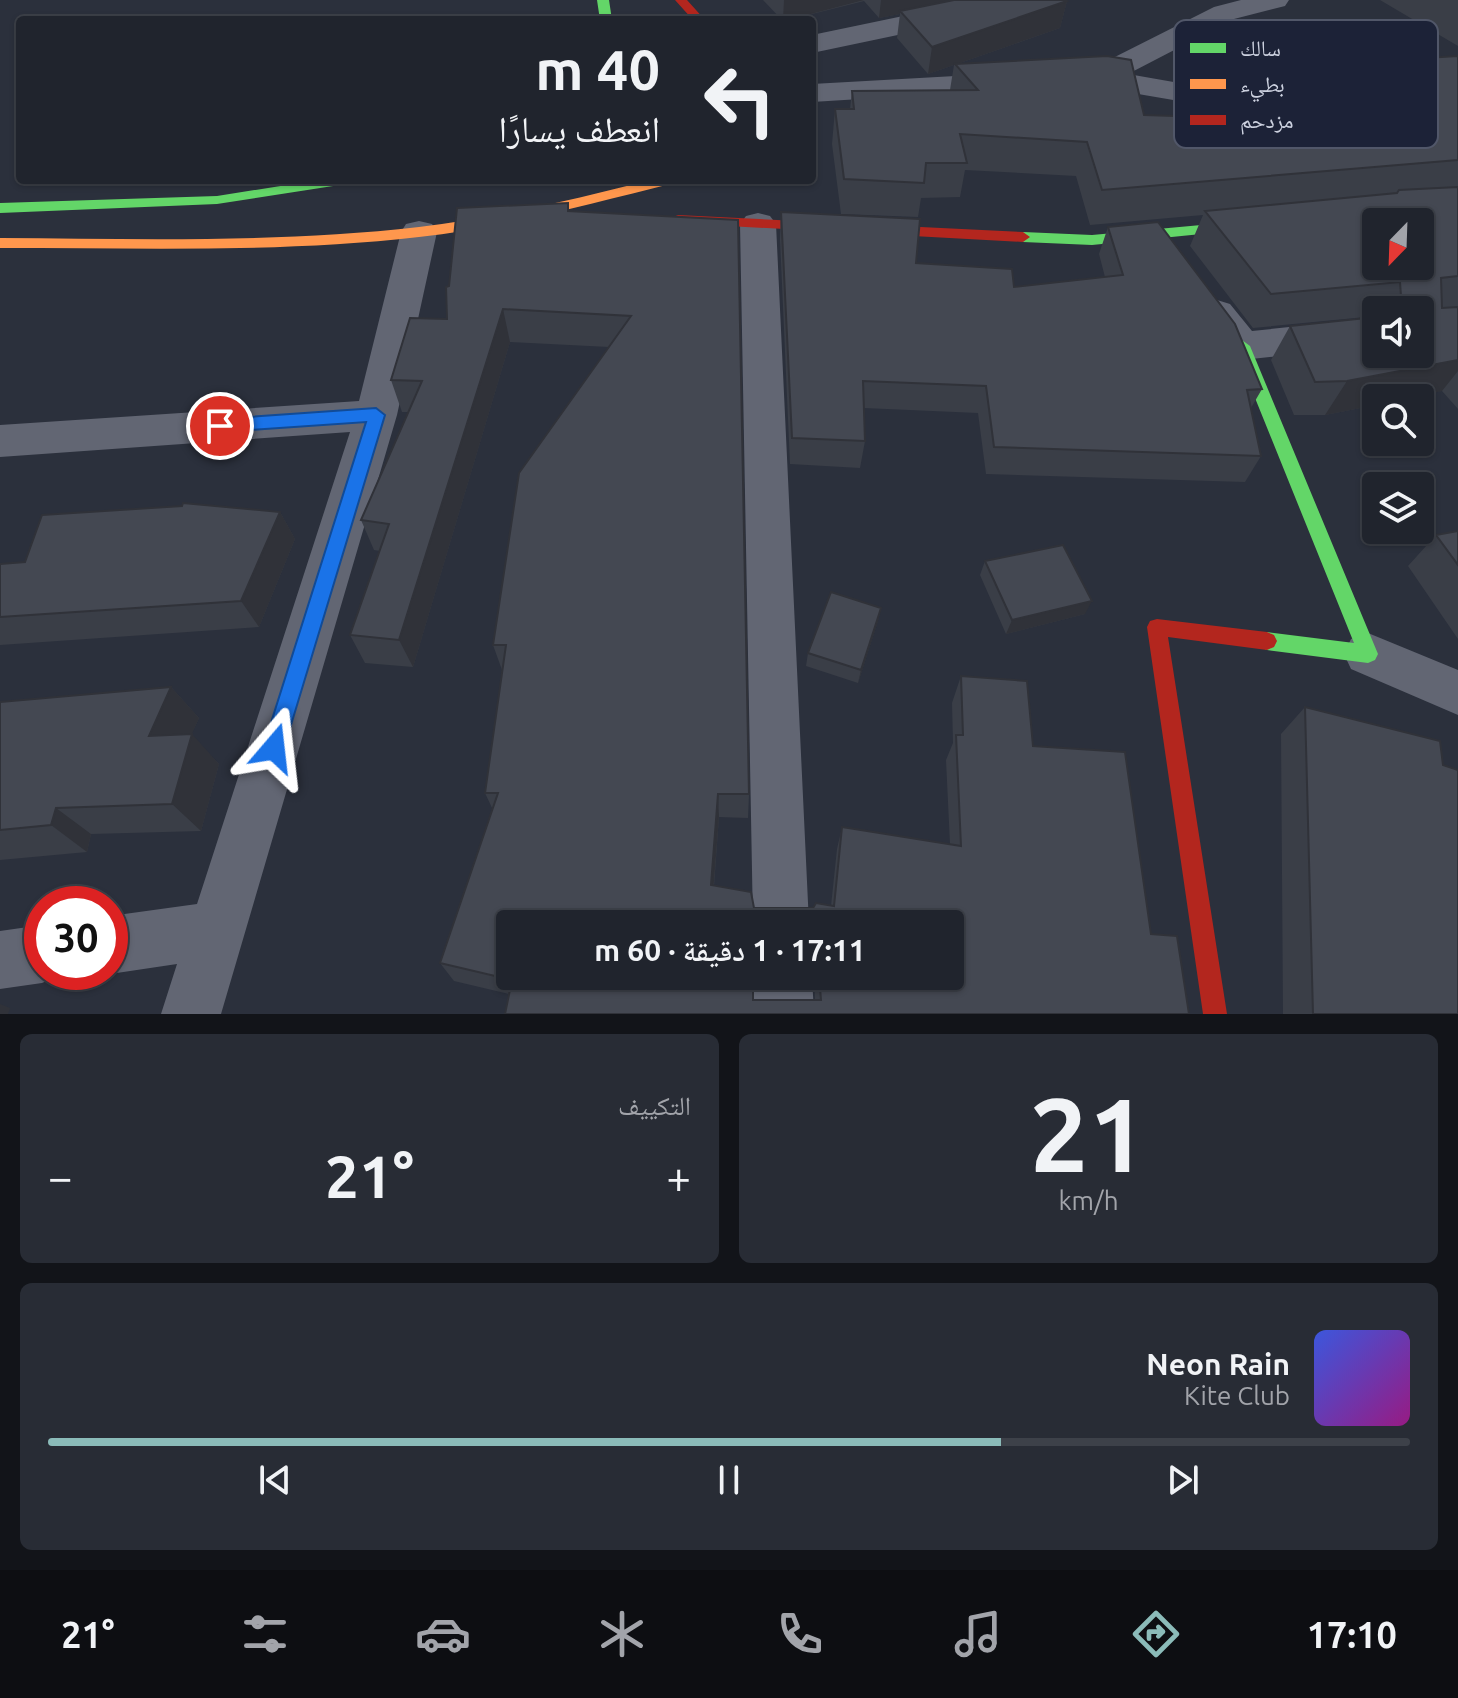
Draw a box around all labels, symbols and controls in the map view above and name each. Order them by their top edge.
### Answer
legend [1174,20,1438,148]
text: سالك [1240,35,1281,60]
text: 40 m [535,38,660,101]
icon: left [688,48,792,152]
text: بطيء [1240,71,1285,102]
text: مزدحم [1240,107,1294,135]
text: انعطف يسارًا [499,108,660,149]
north arrow [1362,208,1434,280]
map controls [1362,208,1434,544]
button: sound [1362,296,1434,368]
button: search [1362,384,1434,456]
pin [186,392,254,460]
icon: arrive [198,404,242,448]
button: layers [1362,472,1434,544]
position arrow [232,706,316,790]
speed limit sign: 30 [24,886,128,990]
text: 17:11 · 1 دقيقة · 60 m [594,933,866,967]
text: 21 [1030,1075,1147,1192]
text: التكييف [618,1091,691,1120]
text: 21° [325,1142,414,1209]
text: − [48,1152,73,1201]
text: + [666,1152,691,1201]
text: km/h [1058,1186,1119,1215]
text: Neon Rain [1146,1347,1290,1381]
text: Kite Club [1184,1381,1290,1410]
icon: previous [253,1458,297,1502]
icon: pause [707,1458,751,1502]
icon: next [1161,1458,1205,1502]
icon: filters [237,1606,293,1662]
icon: car [415,1606,471,1662]
icon: climate [594,1606,650,1662]
icon: phone [772,1606,828,1662]
icon: music [950,1606,1006,1662]
icon: directions [1128,1606,1184,1662]
text: 21° [61,1614,115,1655]
text: 17:10 [1307,1614,1397,1655]

